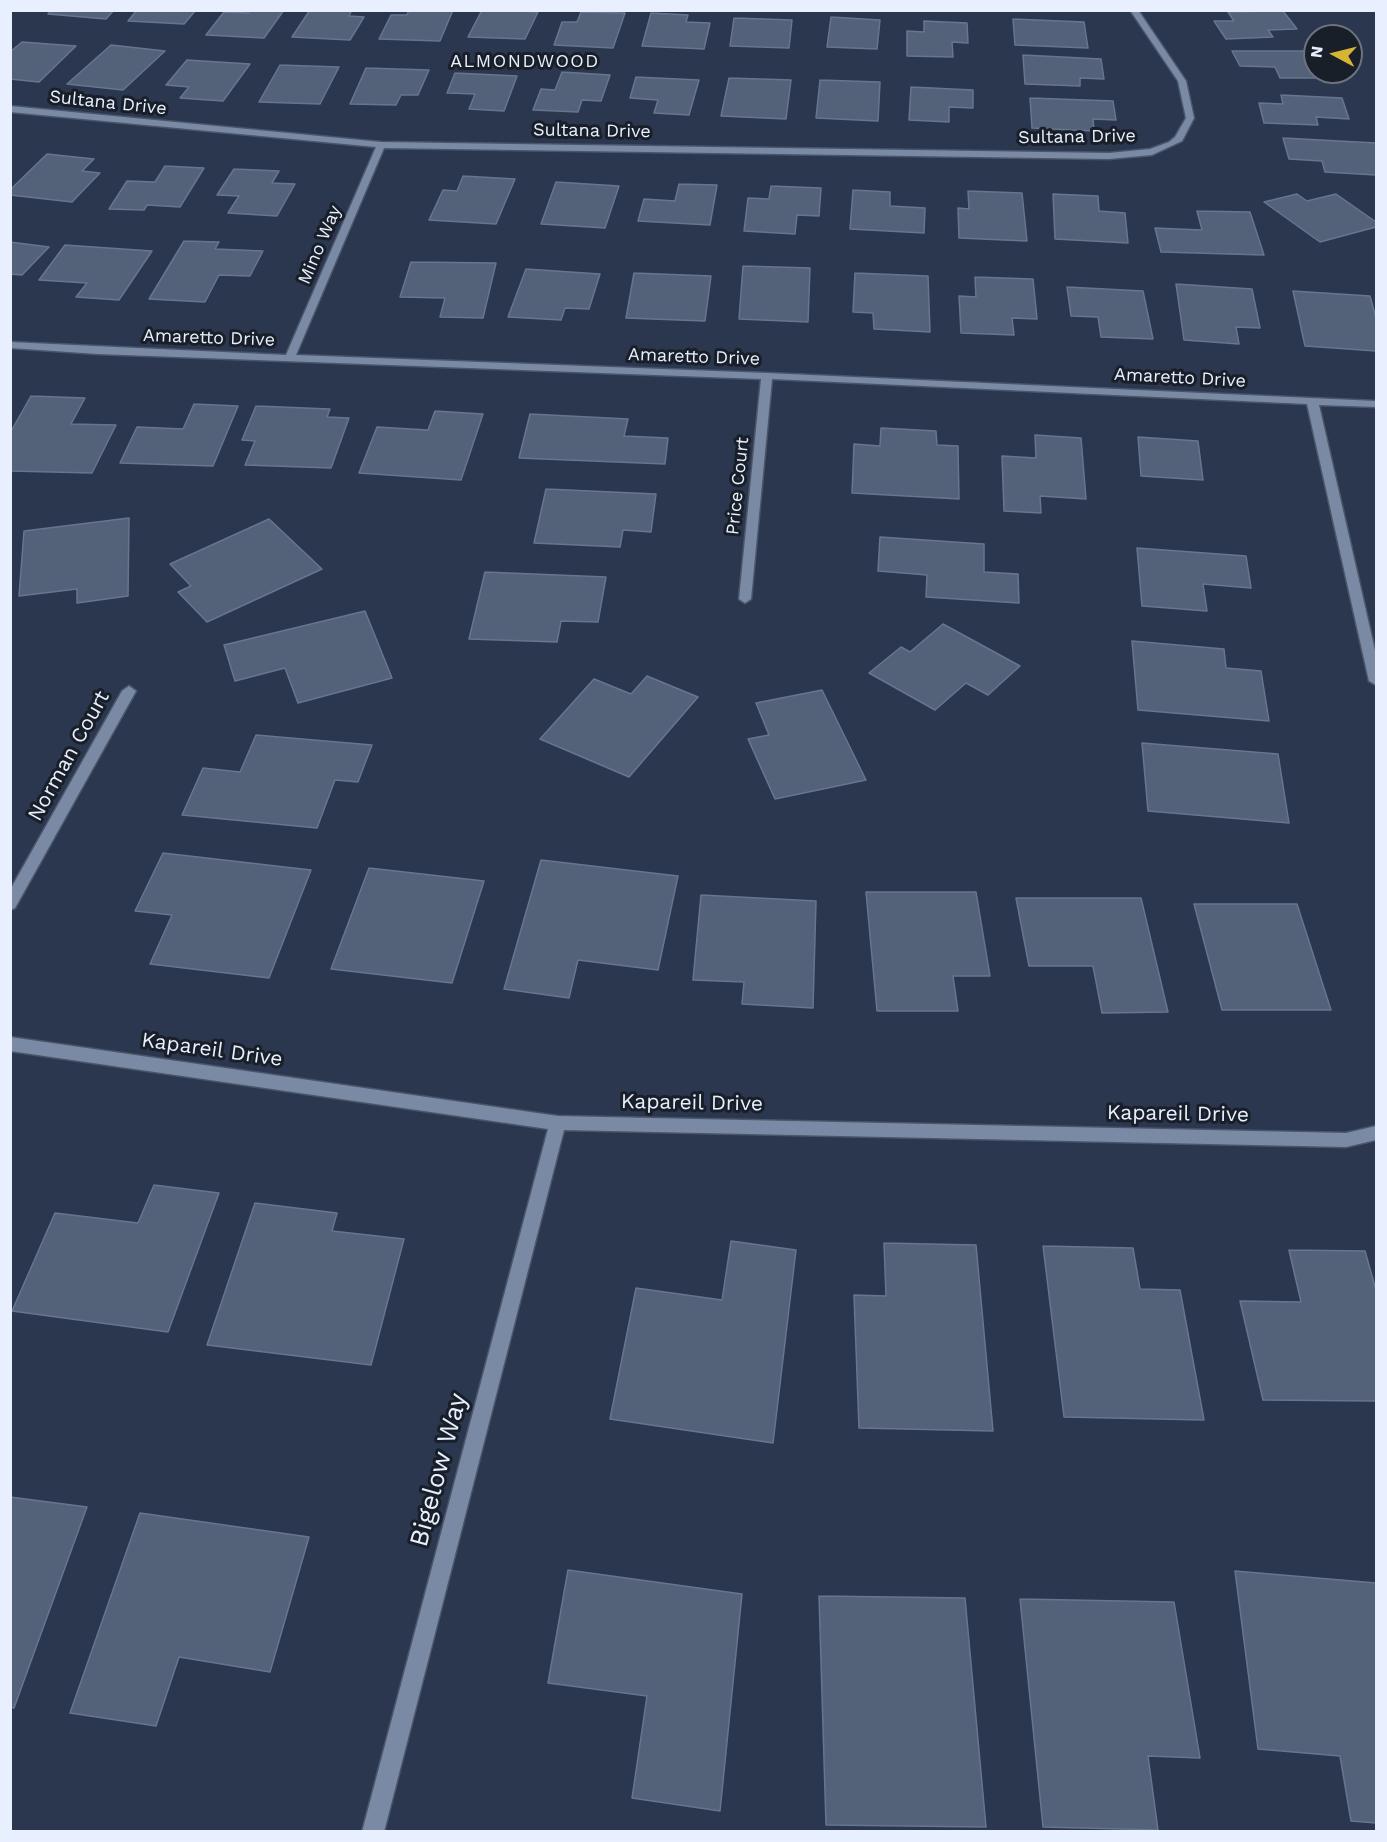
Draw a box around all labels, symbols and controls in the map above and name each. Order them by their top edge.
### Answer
north arrow [1303,24,1363,84]
text: N [1306,45,1327,59]
district label: ALMONDWOOD [450,51,600,73]
street label: Sultana Drive [48,86,168,120]
street label: Sultana Drive [533,119,651,143]
street label: Sultana Drive [1018,125,1136,149]
street label: Mino Way [294,202,346,288]
street label: Amaretto Drive [143,325,275,351]
street label: Amaretto Drive [628,344,760,370]
street label: Amaretto Drive [1114,364,1246,392]
street label: Price Court [722,436,754,536]
street label: Norman Court [23,686,115,826]
street label: Kapareil Drive [140,1028,284,1072]
street label: Kapareil Drive [621,1089,763,1117]
street label: Kapareil Drive [1107,1100,1249,1128]
street label: Bigelow Way [404,1390,474,1550]

